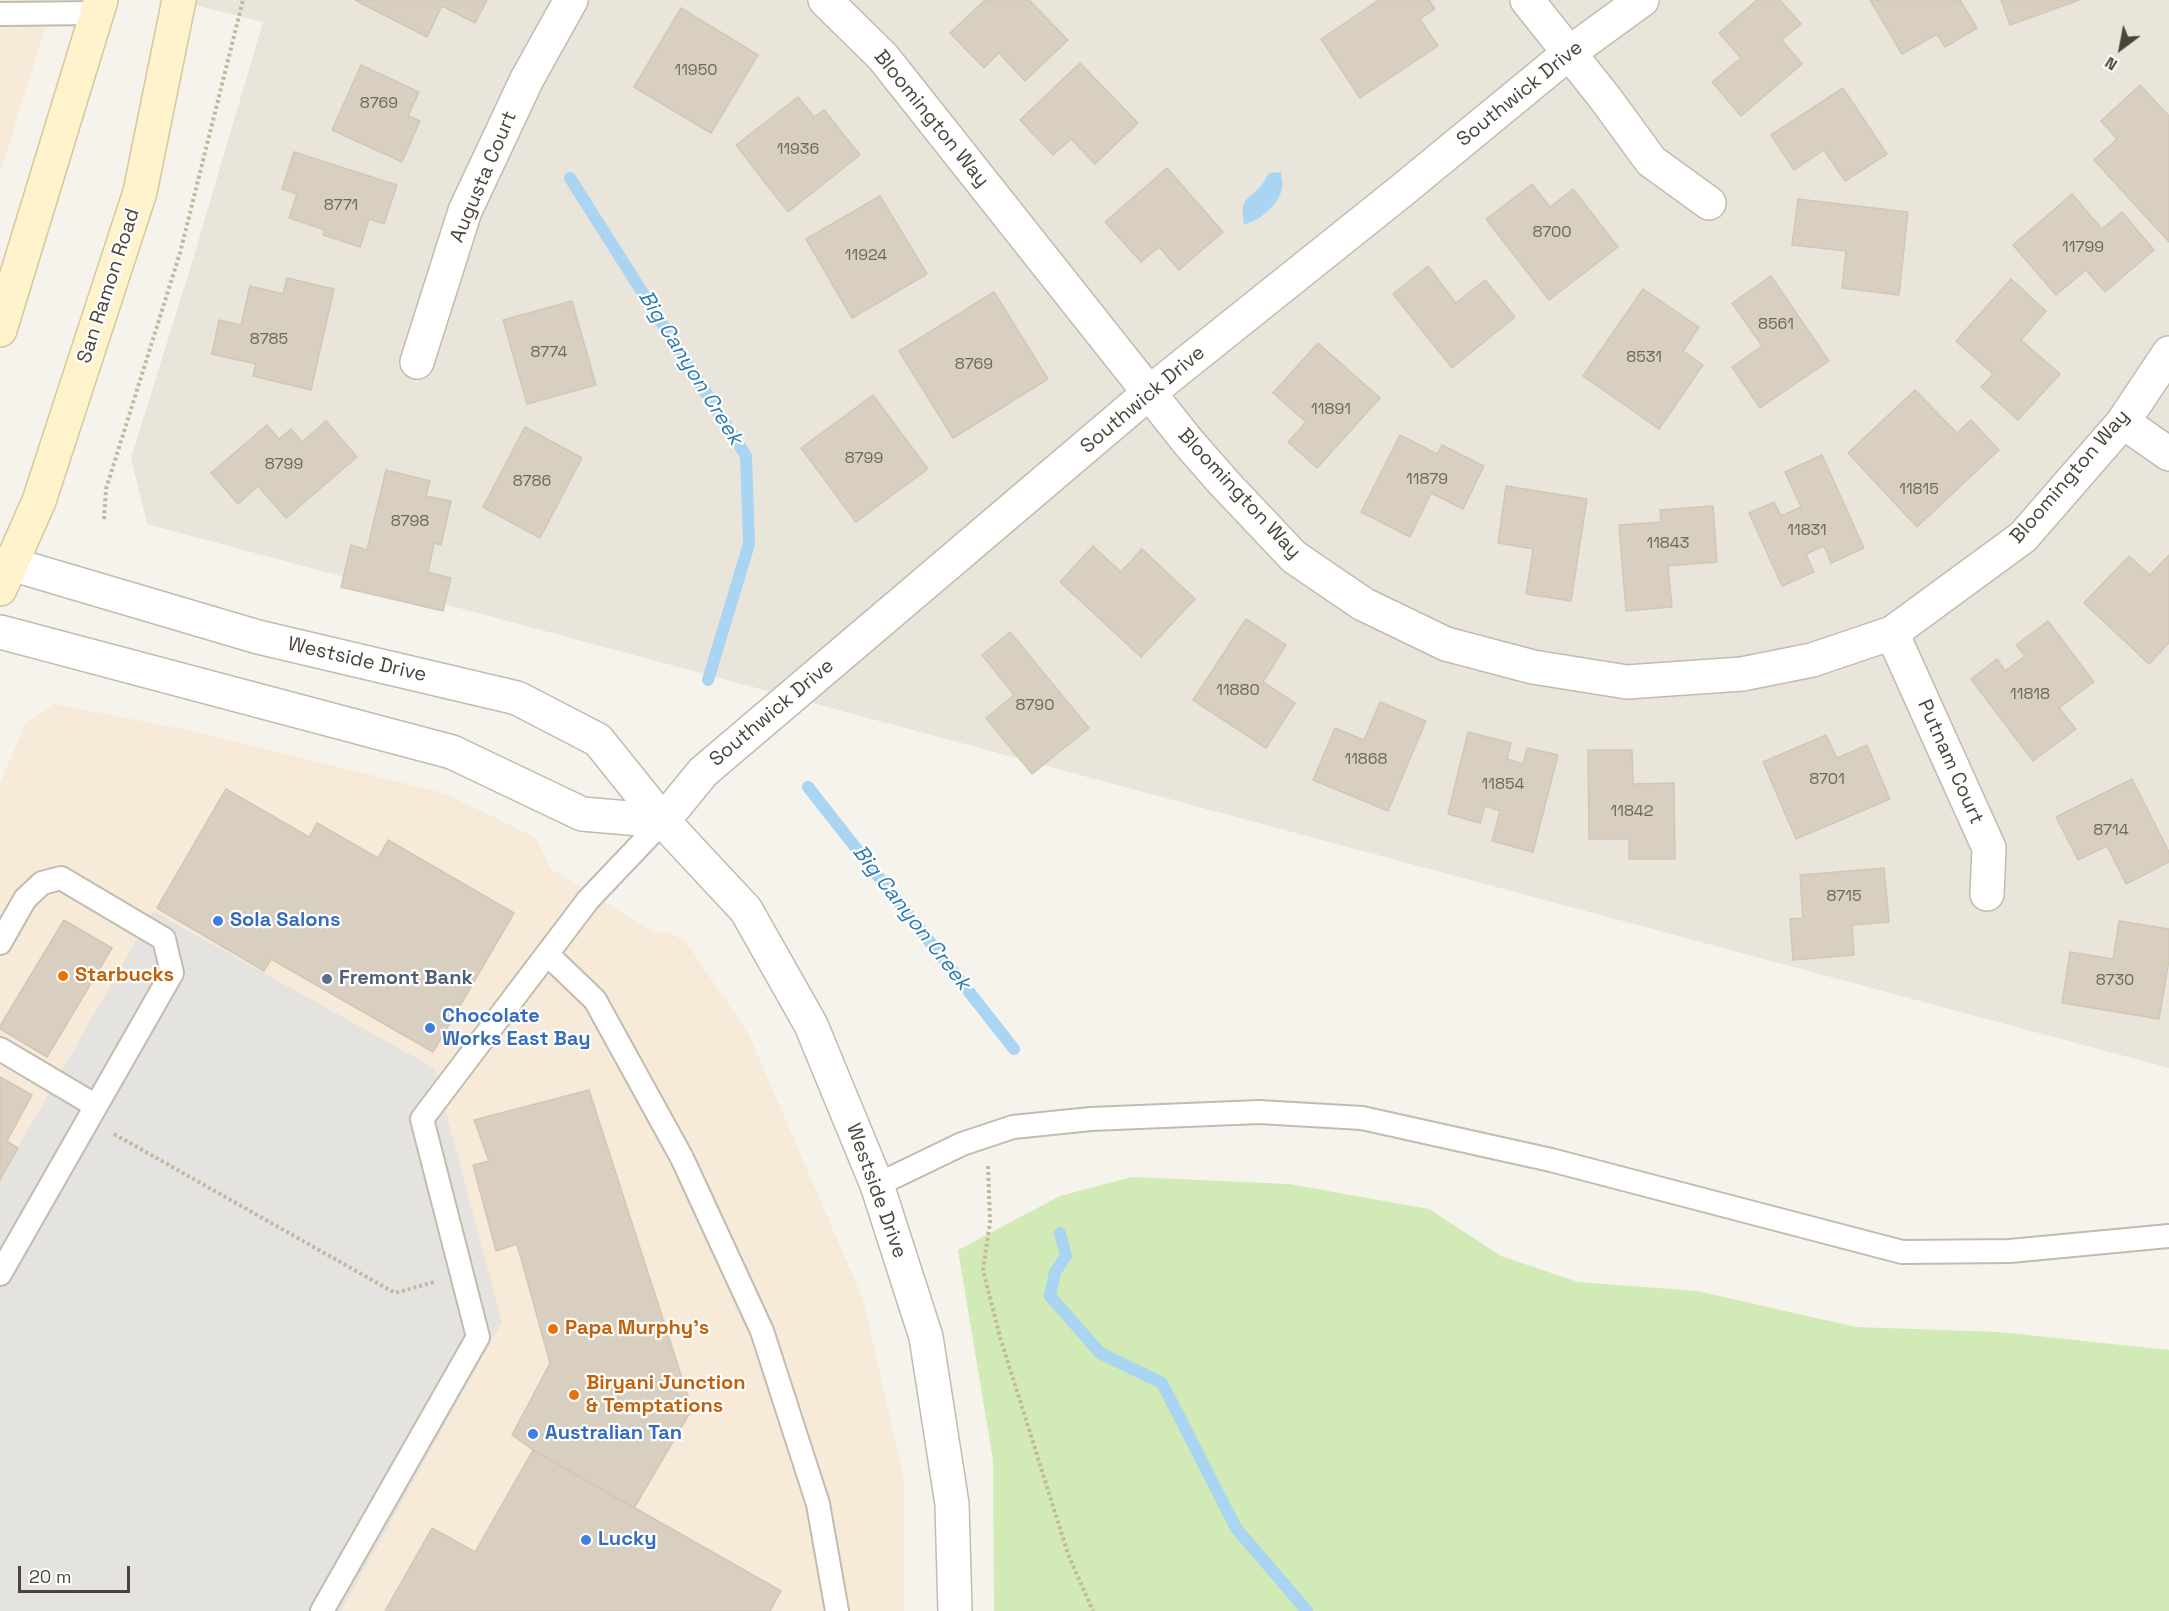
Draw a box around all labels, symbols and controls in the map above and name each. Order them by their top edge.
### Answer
north arrow [2091,18,2151,78]
street label: Southwick Drive [1452,36,1588,152]
street label: Bloomington Way [868,46,994,192]
text: N [2101,52,2121,75]
house number: 11950 [674,61,718,81]
house number: 8769 [360,94,398,114]
street label: Augusta Court [446,108,522,246]
house number: 11936 [777,140,819,160]
house number: 8771 [324,196,358,216]
street label: San Ramon Road [73,206,145,366]
house number: 8700 [1532,223,1572,243]
house number: 11799 [2062,238,2104,258]
house number: 11924 [845,246,887,266]
water label: Big Canyon Creek [632,286,748,450]
house number: 8561 [1758,315,1794,335]
house number: 8785 [250,330,288,350]
street label: Southwick Drive [1076,341,1210,459]
house number: 8774 [531,343,567,363]
house number: 8531 [1626,348,1662,368]
house number: 8769 [955,355,993,375]
house number: 11891 [1311,400,1351,420]
street label: Bloomington Way [2005,405,2135,549]
street label: Bloomington Way [1172,424,1306,564]
house number: 8799 [845,449,883,469]
house number: 8799 [265,455,303,475]
house number: 11879 [1406,470,1448,490]
house number: 8786 [513,472,551,492]
house number: 11815 [1899,480,1939,500]
house number: 8798 [391,512,429,532]
house number: 11831 [1787,521,1827,541]
house number: 11843 [1646,534,1690,554]
street label: Westside Drive [285,632,429,688]
street label: Southwick Drive [705,654,839,772]
house number: 11880 [1216,681,1260,701]
house number: 11818 [2010,685,2050,705]
house number: 8790 [1016,696,1054,716]
street label: Putnam Court [1912,696,1988,828]
house number: 11868 [1344,750,1388,770]
house number: 8701 [1809,770,1845,790]
house number: 11854 [1482,775,1524,795]
house number: 11842 [1611,802,1653,822]
house number: 8714 [2093,821,2129,841]
water label: Big Canyon Creek [846,840,976,996]
house number: 8715 [1827,887,1861,907]
place label: Sola Salons [230,909,340,933]
marker: Sola Salons [211,914,225,928]
place label: Starbucks [75,964,174,988]
place label: Fremont Bank [339,967,473,991]
marker: Starbucks [56,969,70,983]
house number: 8730 [2096,971,2134,991]
marker: Fremont Bank [320,972,334,986]
place label: Chocolate Works East Bay [442,1005,590,1052]
marker: Chocolate Works East Bay [423,1021,437,1035]
street label: Westside Drive [840,1120,912,1262]
place label: Papa Murphy's [565,1317,709,1341]
marker: Papa Murphy's [546,1322,560,1336]
place label: Biryani Junction & Temptations [586,1372,746,1419]
marker: Biryani Junction & Temptations [567,1388,581,1402]
place label: Australian Tan [545,1422,682,1446]
marker: Australian Tan [526,1427,540,1441]
place label: Lucky [598,1528,656,1552]
marker: Lucky [579,1533,593,1547]
scale bar [21,1554,134,1592]
text: 20 m [29,1565,72,1588]

